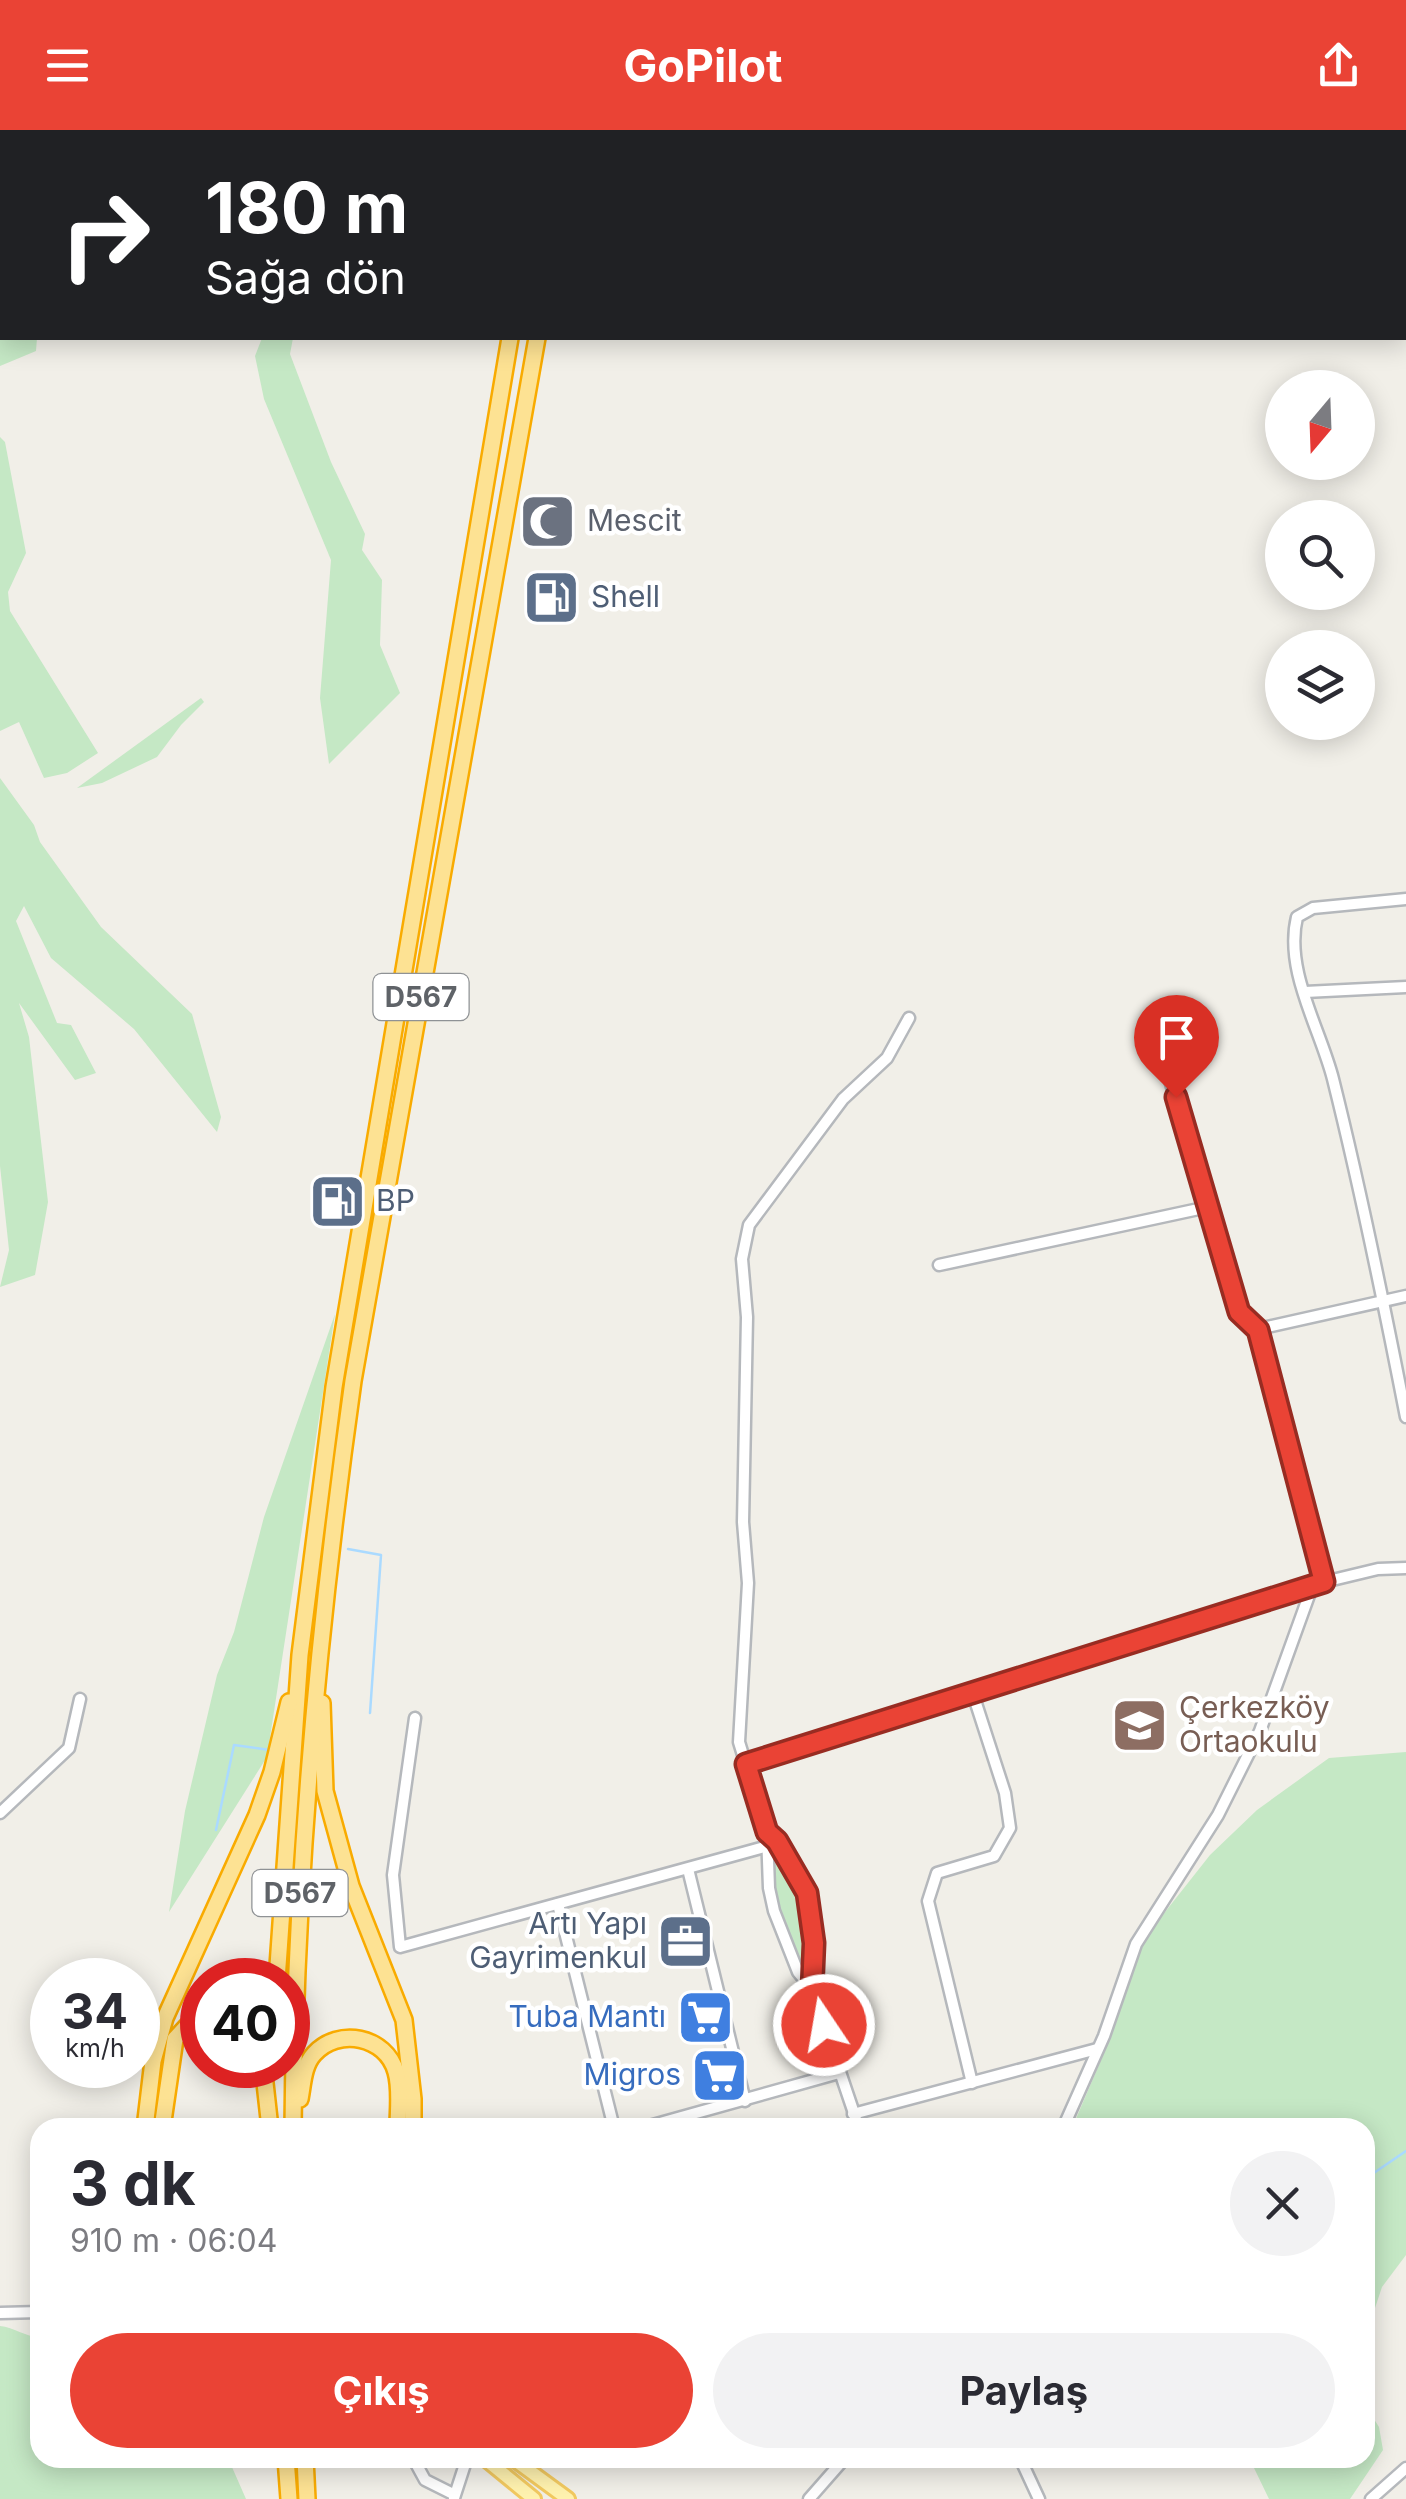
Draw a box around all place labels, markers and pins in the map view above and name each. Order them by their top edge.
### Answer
mosque icon: Mescit [518,491,578,551]
place label: Mescit [587,502,682,538]
fuel station icon: Shell [522,567,582,627]
place label: Shell [591,578,660,614]
pin [1134,995,1219,1098]
fuel station icon: BP [307,1171,367,1231]
place label: BP [376,1182,415,1218]
place label: Çerkezköy Ortaokulu [1179,1689,1330,1759]
school or university icon: Çerkezköy Ortaokulu [1110,1695,1170,1755]
place label: Artı Yapı Gayrimenkul [469,1905,647,1975]
office icon: Artı Yapı Gayrimenkul [656,1911,716,1971]
supermarket icon: Tuba Mantı [675,1987,735,2047]
place label: Tuba Mantı [508,1998,666,2034]
supermarket icon: Migros [690,2045,750,2105]
place label: Migros [584,2056,681,2092]

